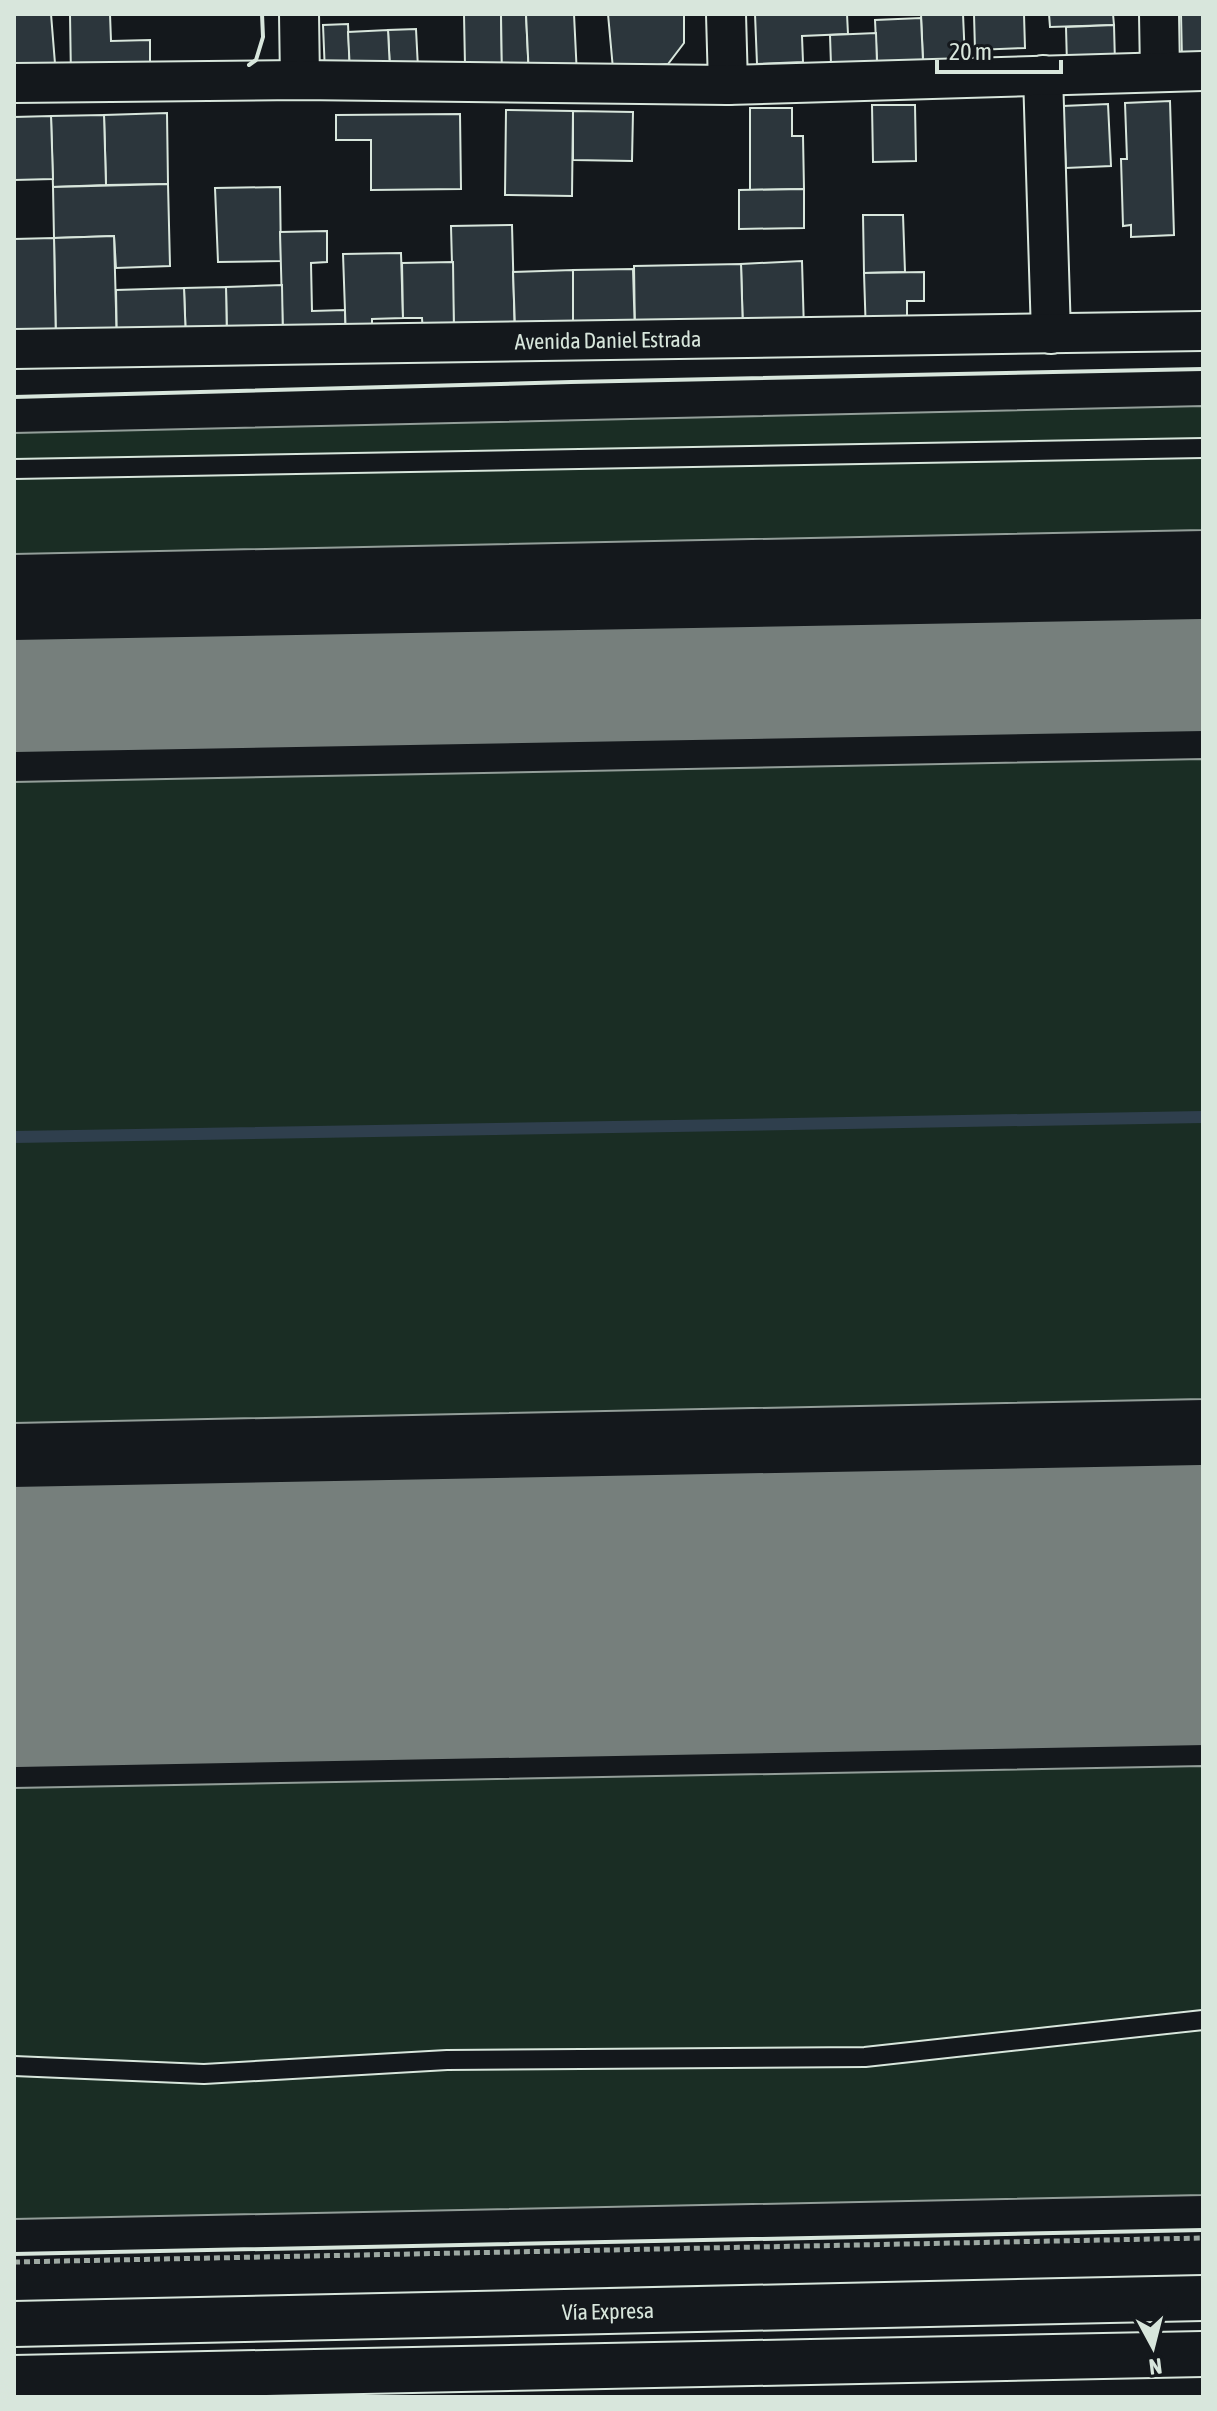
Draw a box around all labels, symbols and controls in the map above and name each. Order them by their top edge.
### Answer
scale bar [937,24,1061,74]
text: 20 m [949,38,992,65]
street label: Avenida Daniel Estrada [514,326,701,354]
street label: Vía Expresa [561,2297,654,2325]
north arrow [1113,2307,1193,2387]
text: N [1147,2353,1163,2381]

